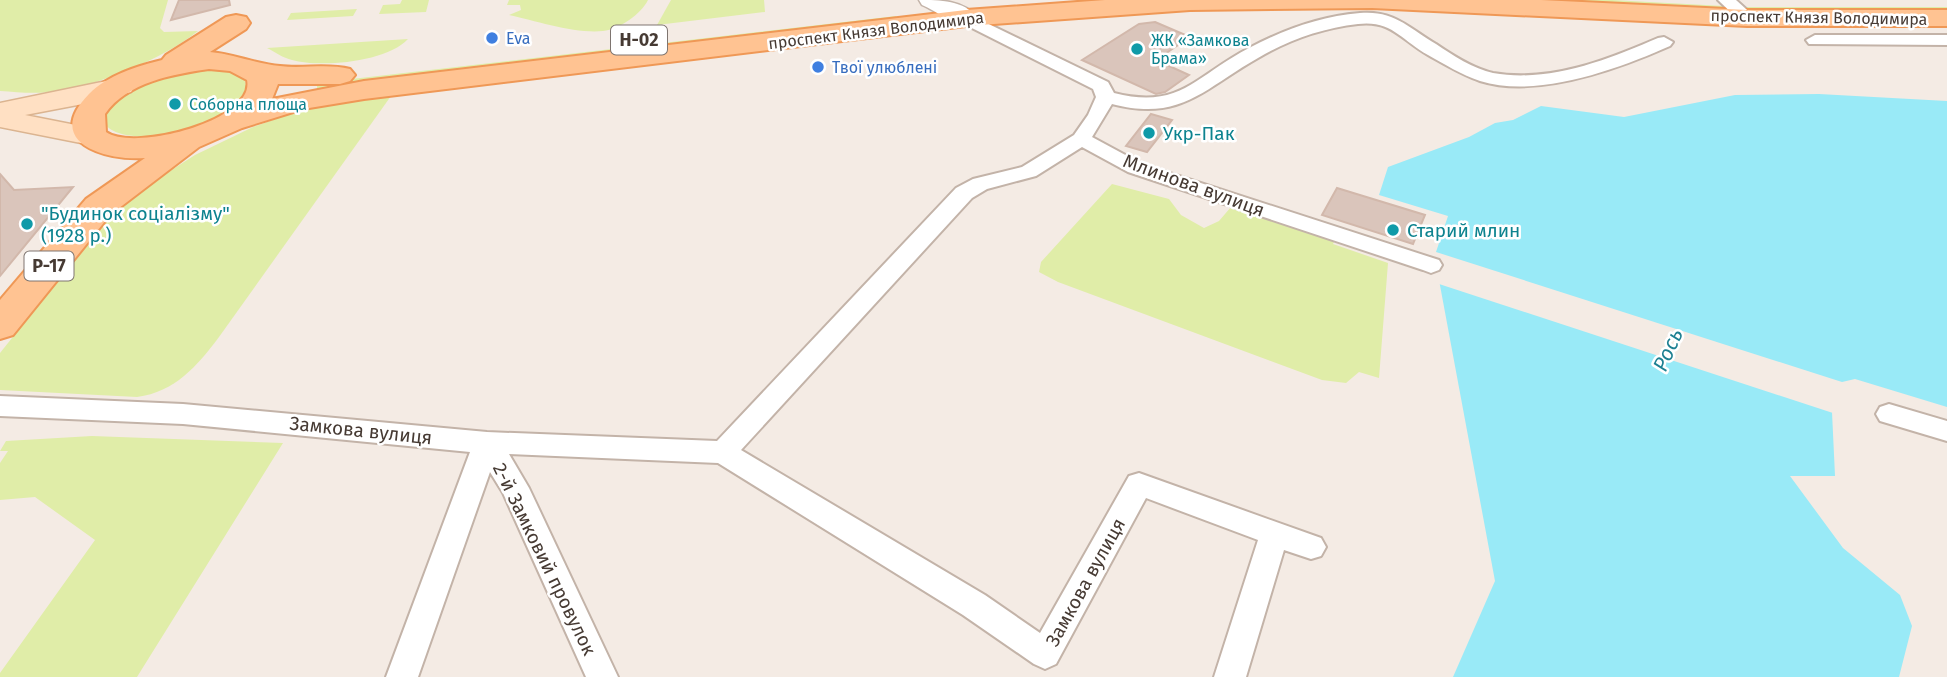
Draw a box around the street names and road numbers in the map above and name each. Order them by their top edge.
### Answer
street label: проспект Князя Володимира [1710,6,1928,29]
street label: проспект Князя Володимира [767,8,985,53]
road number: Н-02 [611,26,667,55]
street label: Млинова вулиця [1120,149,1268,222]
road number: Р-17 [24,252,74,280]
street label: Замкова вулиця [289,412,433,449]
street label: 2-й Замковий провулок [488,459,601,659]
street label: Замкова вулиця [1041,514,1130,650]

